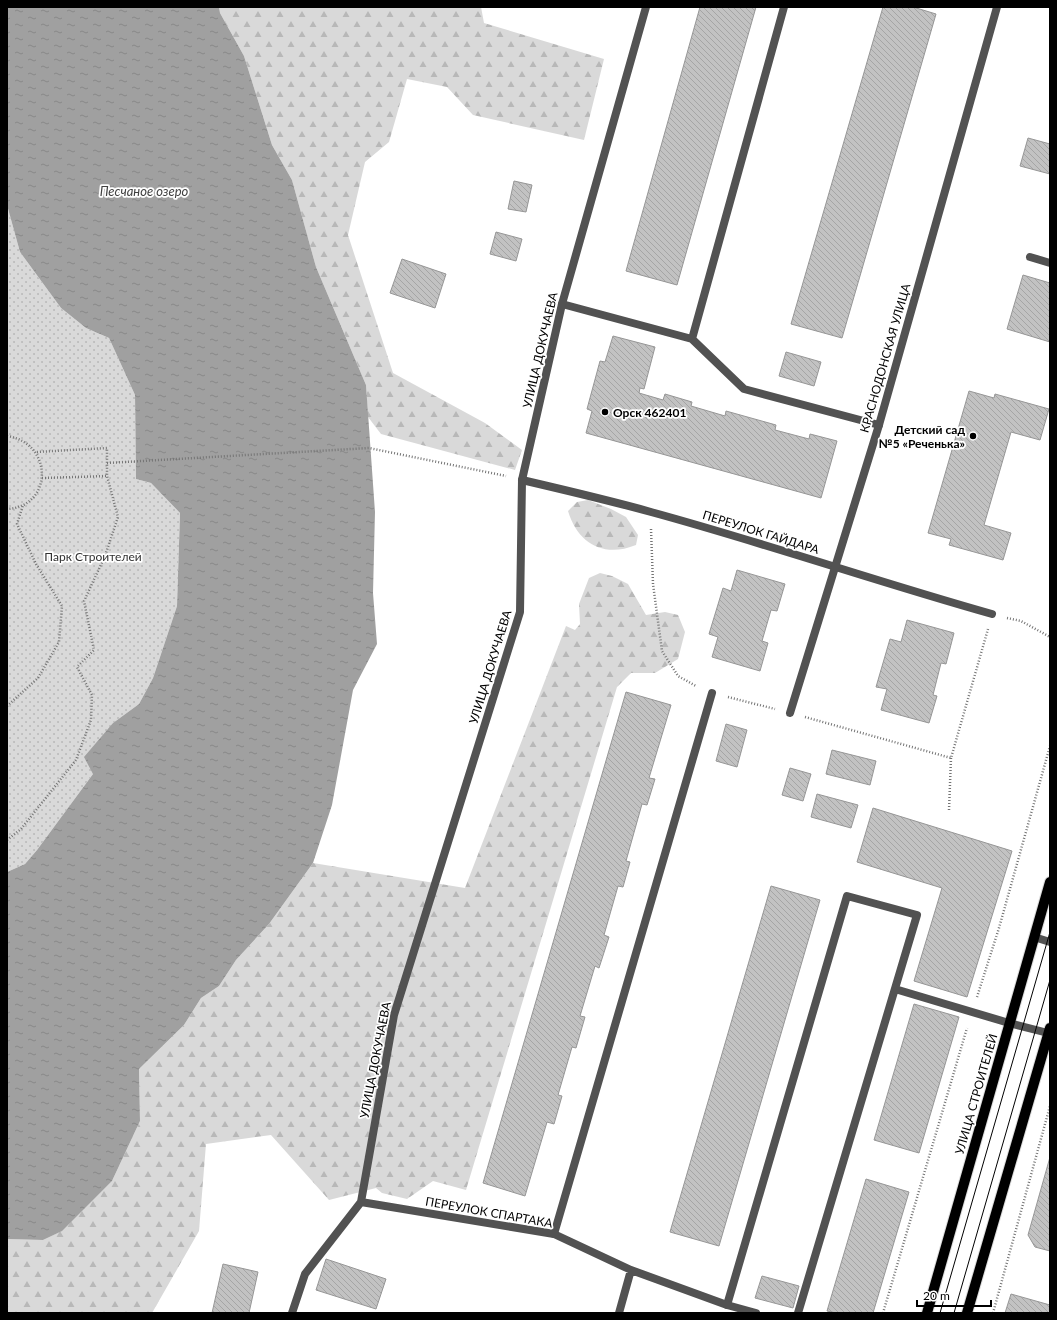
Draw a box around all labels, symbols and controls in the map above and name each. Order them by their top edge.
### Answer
water label: Песчаное озеро [100,183,189,199]
street label: КРАСНОДОНСКАЯ УЛИЦА [857,281,914,434]
street label: УЛИЦА ДОКУЧАЕВА [519,290,561,409]
place label: Орск 462401 [613,405,686,420]
marker: Орск 462401 [600,407,610,417]
place label: Детский сад №5 «Реченька» [879,422,965,451]
marker: Детский сад №5 «Реченька» [968,431,978,441]
street label: ПЕРЕУЛОК ГАЙДАРА [701,507,822,557]
park label: Парк Строителей [44,549,142,564]
street label: УЛИЦА ДОКУЧАЕВА [466,607,515,726]
street label: УЛИЦА ДОКУЧАЕВА [356,1000,394,1119]
street label: УЛИЦА СТРОИТЕЛЕЙ [952,1032,1000,1156]
street label: ПЕРЕУЛОК СПАРТАКА [424,1193,555,1231]
scale bar [917,1282,991,1308]
text: 20 m [923,1288,950,1303]

